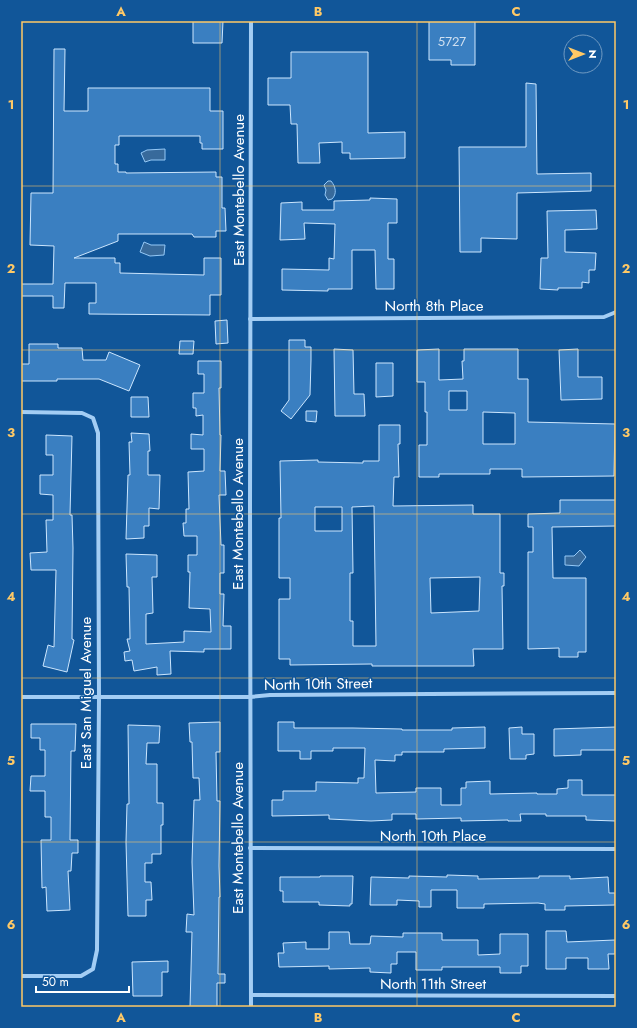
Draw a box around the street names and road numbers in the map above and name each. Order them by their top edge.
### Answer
street label: East Montebello Avenue [228,114,250,266]
street label: North 8th Place [385,295,484,317]
street label: East Montebello Avenue [227,438,249,590]
street label: East San Miguel Avenue [75,617,97,769]
street label: North 10th Street [264,672,373,696]
street label: East Montebello Avenue [227,762,249,914]
street label: North 10th Place [380,825,486,847]
street label: North 11th Street [380,973,486,995]

